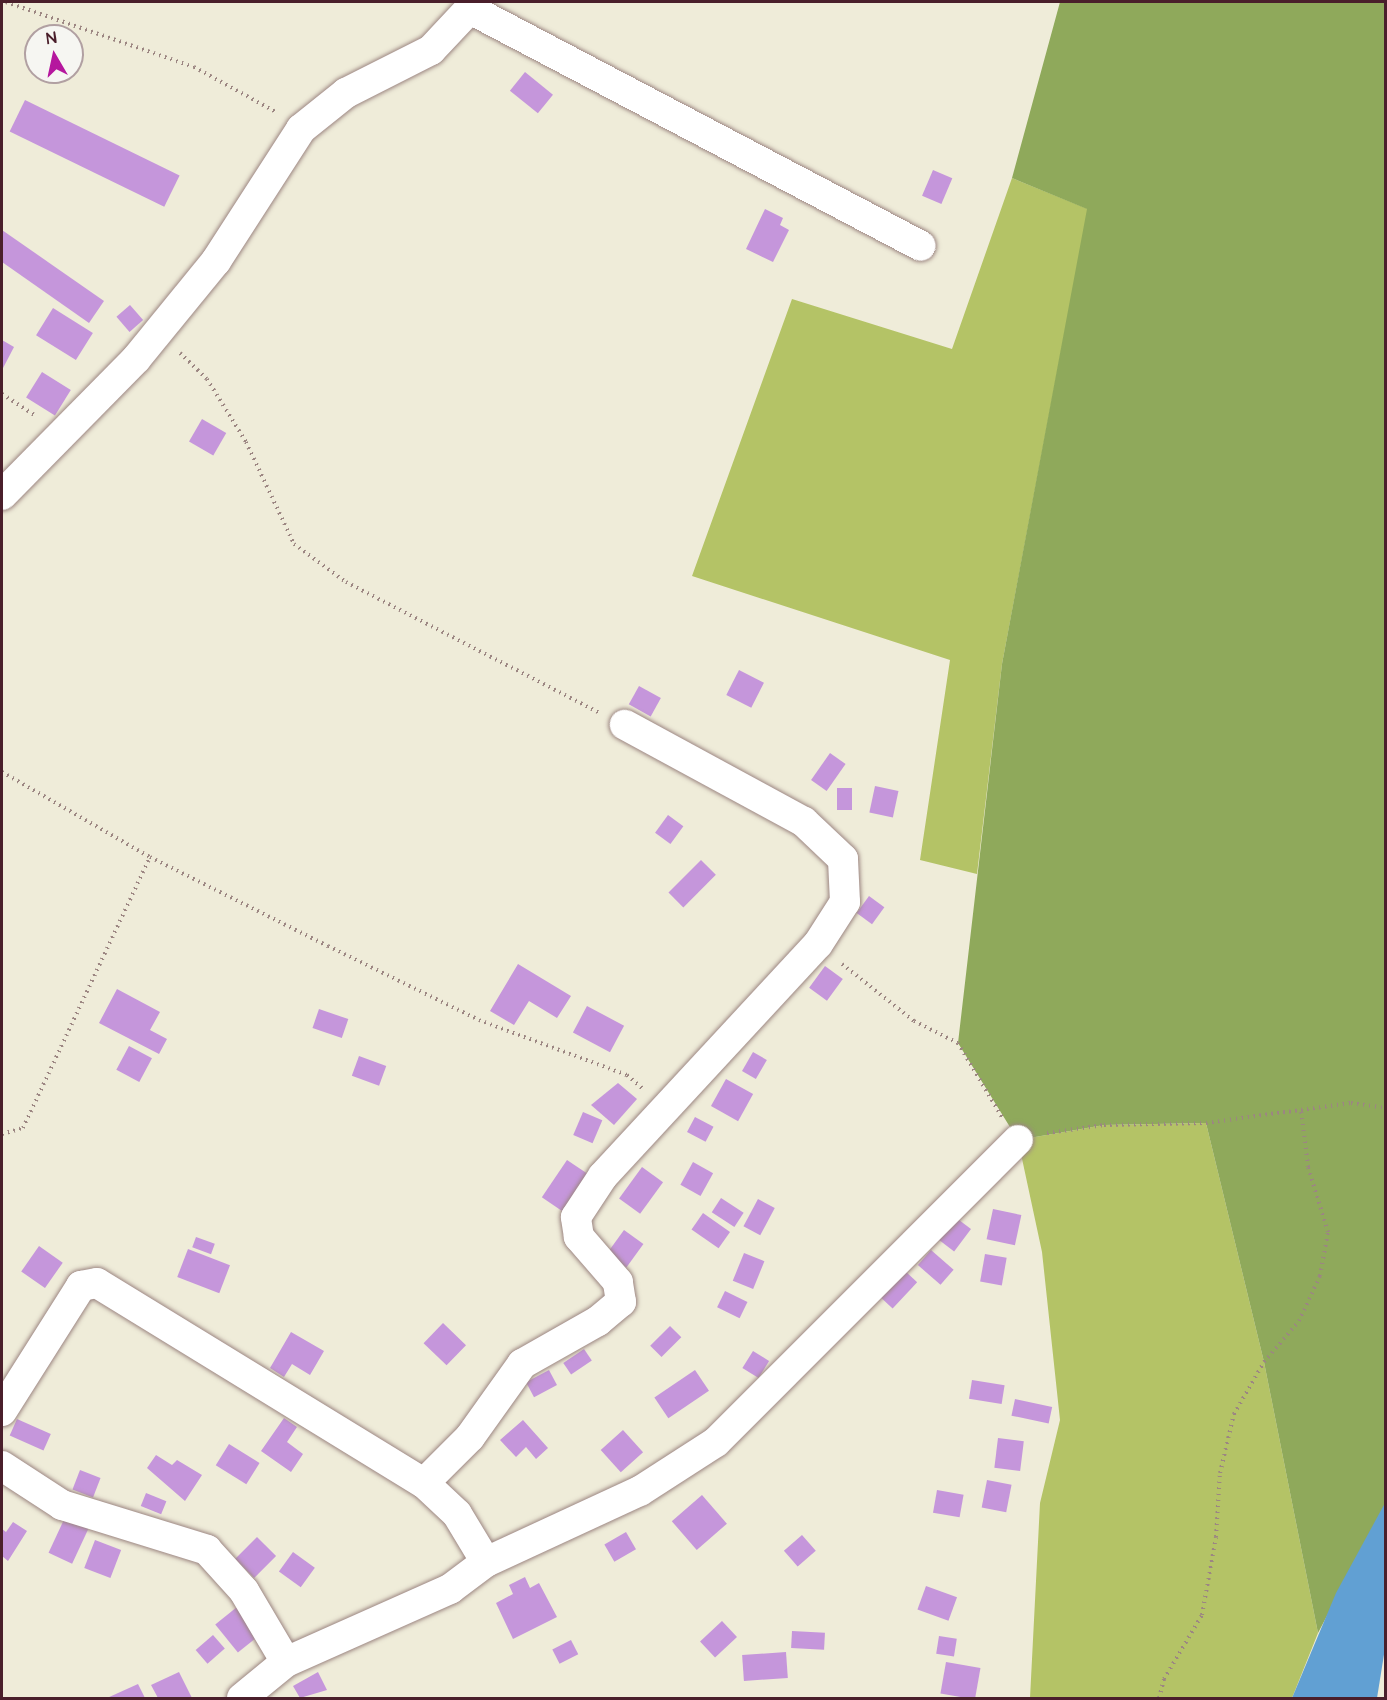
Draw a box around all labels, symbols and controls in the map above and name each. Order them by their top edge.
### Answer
north arrow [24,24,84,84]
text: N [45,27,58,50]

